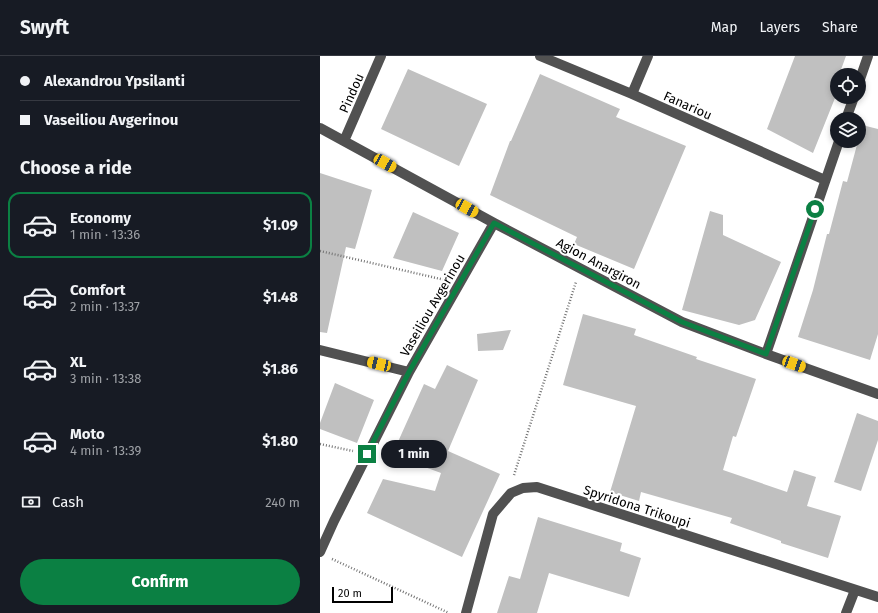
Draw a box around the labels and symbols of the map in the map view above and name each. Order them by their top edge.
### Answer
street label: Pindou [336,71,367,115]
street label: Fanariou [661,88,714,123]
car [372,152,398,174]
car [454,197,480,219]
route start [806,200,824,218]
street label: Agion Anargiron [554,235,644,292]
street label: Vaseiliou Avgerinou [397,252,468,359]
car [781,354,807,374]
car [366,355,392,373]
callout: 1 min [381,440,447,468]
route end [358,445,376,463]
street label: Spyridona Trikoupi [582,482,692,531]
scale bar [332,585,393,604]

